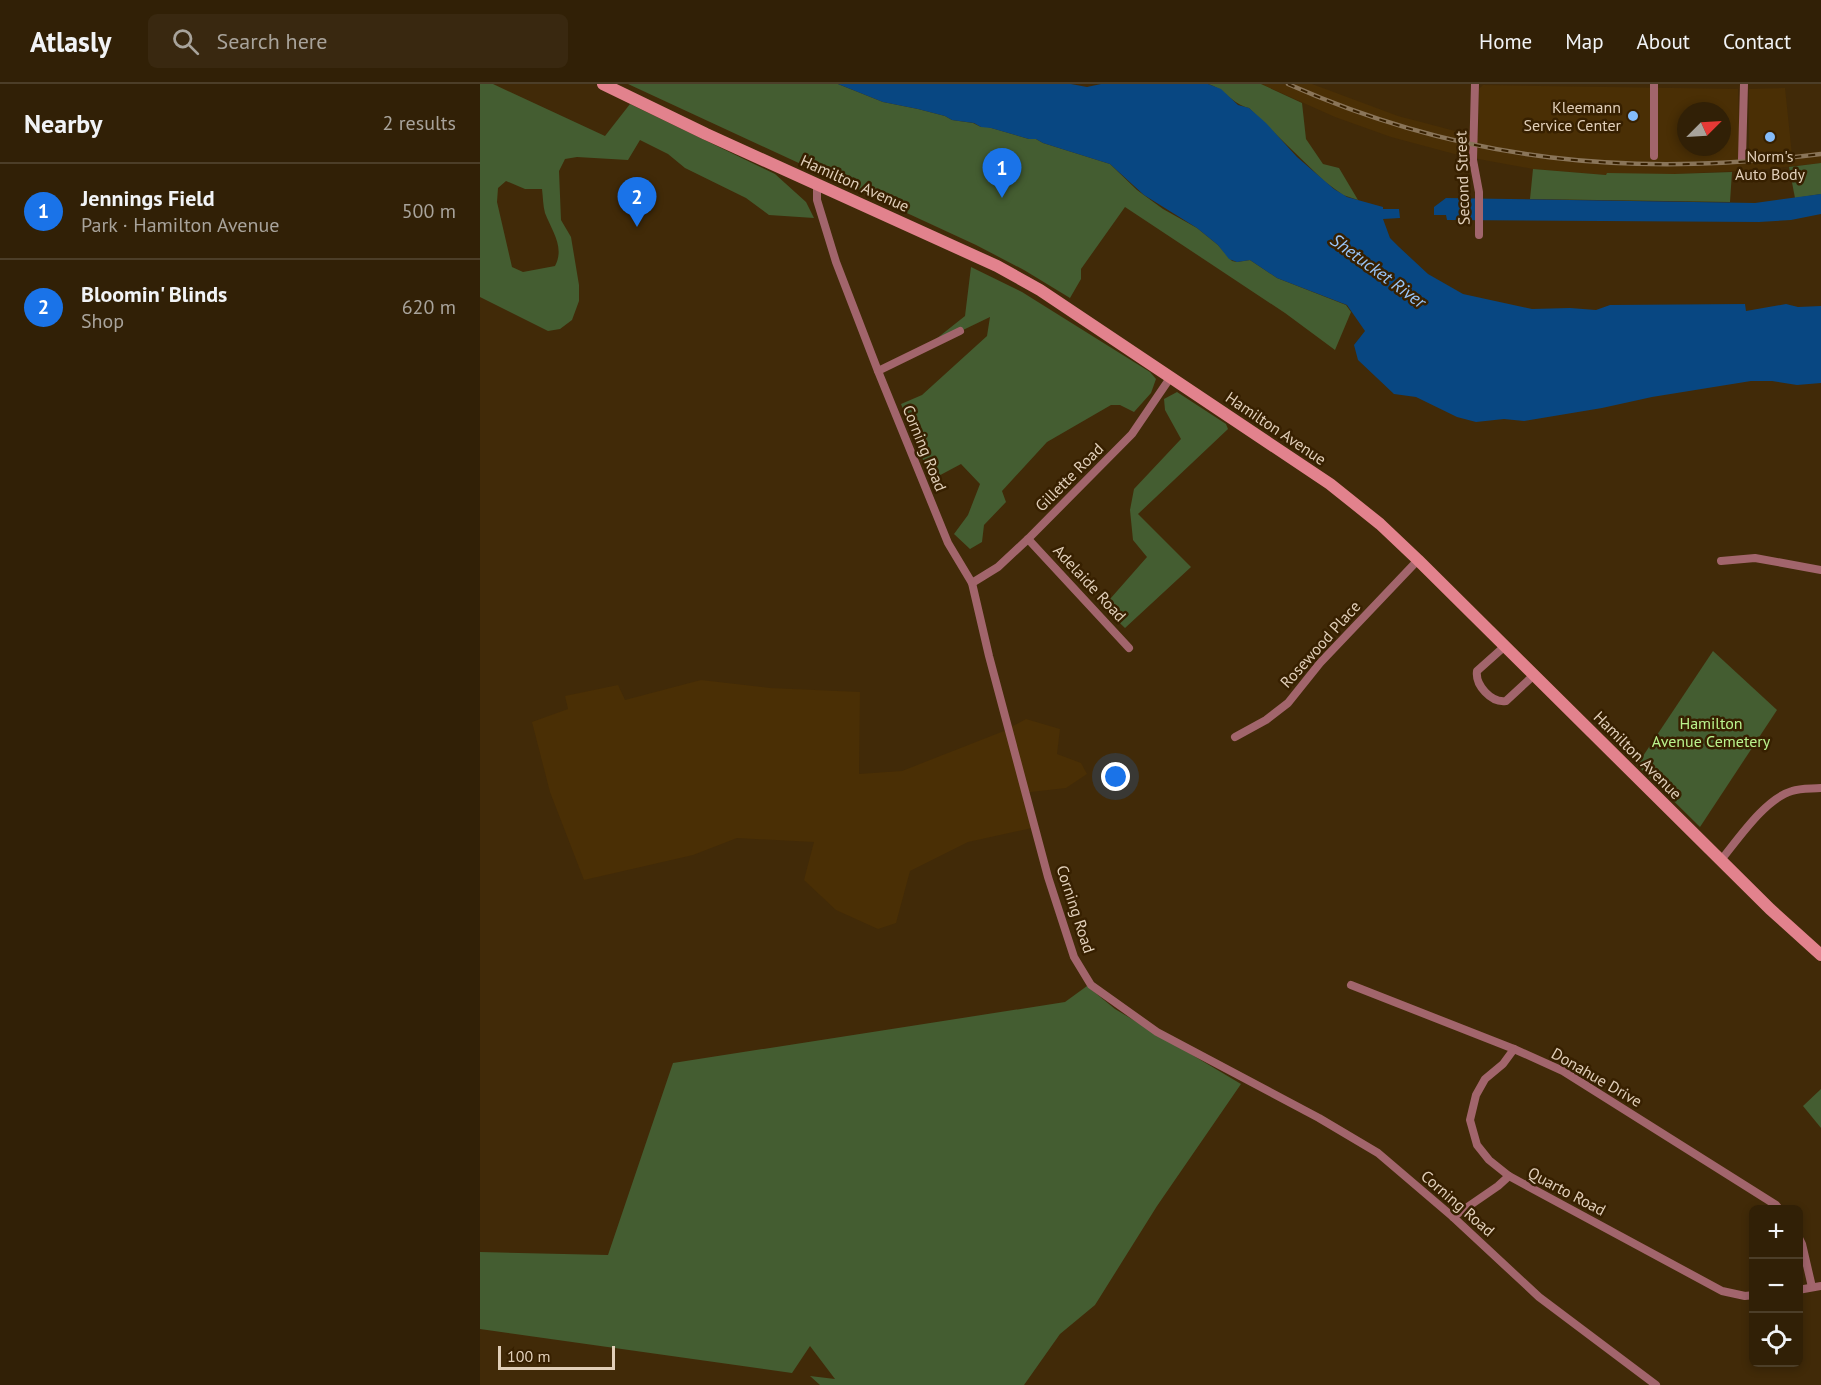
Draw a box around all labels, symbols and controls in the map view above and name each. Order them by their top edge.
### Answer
search box [148,14,568,68]
text: Atlasly [30,23,112,60]
icon: search [169,25,202,58]
text: Search here [217,27,327,55]
text: Home [1479,28,1532,55]
text: Map [1565,28,1604,55]
text: About [1637,28,1690,55]
text: Contact [1723,28,1791,55]
place label: Kleemann Service Center [1523,97,1622,135]
north arrow [1677,102,1731,156]
text: Nearby [24,107,102,140]
marker: Kleemann Service Center [1626,109,1640,123]
text: 2 results [383,110,456,136]
street label: Second Street [1450,130,1474,226]
marker: Norm's Auto Body [1763,130,1777,144]
place label: Norm's Auto Body [1735,146,1806,184]
pin: 1 [982,148,1022,198]
street label: Hamilton Avenue [798,150,912,216]
pin: 2 [618,178,656,227]
text: Jennings Field [81,184,215,212]
text: 1 [38,198,49,224]
text: 500 m [402,198,456,224]
text: Park · Hamilton Avenue [81,212,279,238]
water label: Shetucket River [1326,228,1431,314]
text: Bloomin' Blinds [81,280,227,308]
text: 2 [38,294,49,320]
text: 620 m [402,294,456,320]
text: Shop [81,308,124,334]
street label: Hamilton Avenue [1222,387,1330,469]
street label: Corning Road [899,402,951,494]
street label: Gillette Road [1031,439,1107,515]
street label: Adelaide Road [1049,540,1131,626]
street label: Rosewood Place [1276,596,1364,692]
street label: Hamilton Avenue [1590,707,1686,803]
park label: Hamilton Avenue Cemetery [1652,713,1771,751]
your location [1101,762,1130,791]
street label: Corning Road [1052,863,1100,955]
street label: Donahue Drive [1548,1043,1646,1111]
street label: Quarto Road [1525,1162,1609,1220]
street label: Corning Road [1417,1166,1499,1240]
map controls [1749,1205,1803,1367]
button: + [1749,1205,1803,1259]
button: − [1749,1259,1803,1313]
button: locate [1749,1313,1803,1367]
scale bar [498,1343,615,1370]
text: 100 m [507,1346,550,1366]

